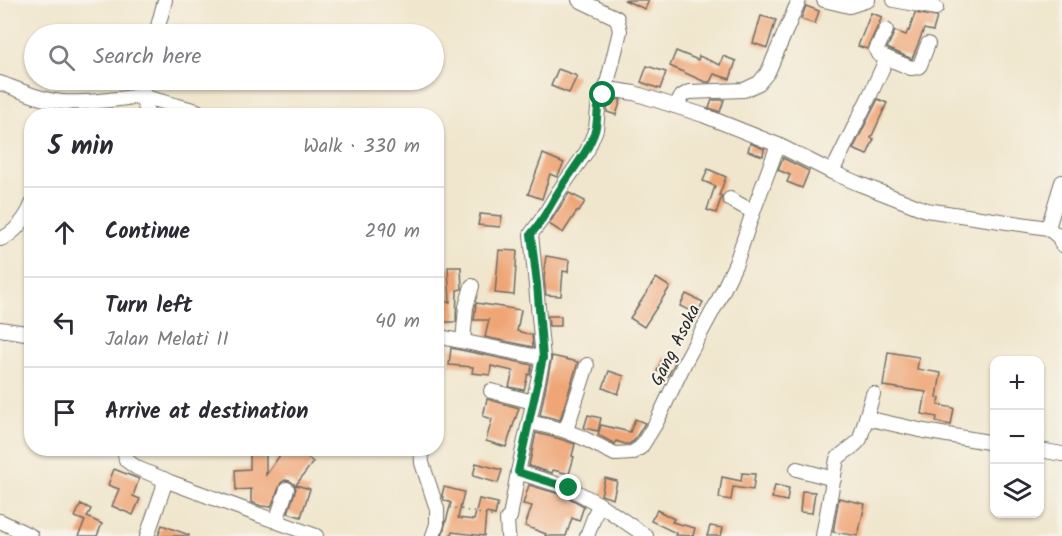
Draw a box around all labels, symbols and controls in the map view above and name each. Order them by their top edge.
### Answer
search box [24,24,444,90]
text: Search here [93,40,201,75]
icon: search [45,41,78,74]
route start [589,81,615,107]
text: 5 min [48,126,114,168]
text: Walk · 330 m [303,131,420,163]
text: Continue [105,215,190,250]
icon: ahead [48,216,81,249]
text: 290 m [365,216,420,248]
text: Turn left [105,289,192,324]
street label: Gang Asoka [643,300,709,392]
icon: left [48,306,81,339]
text: 40 m [375,306,420,338]
text: Jalan Melati II [105,324,229,356]
map controls [990,356,1044,518]
button: + [990,356,1044,410]
text: Arrive at destination [105,395,308,430]
icon: arrive [48,396,81,429]
button: − [990,410,1044,464]
button: layers [990,464,1044,518]
route end [555,474,581,500]

